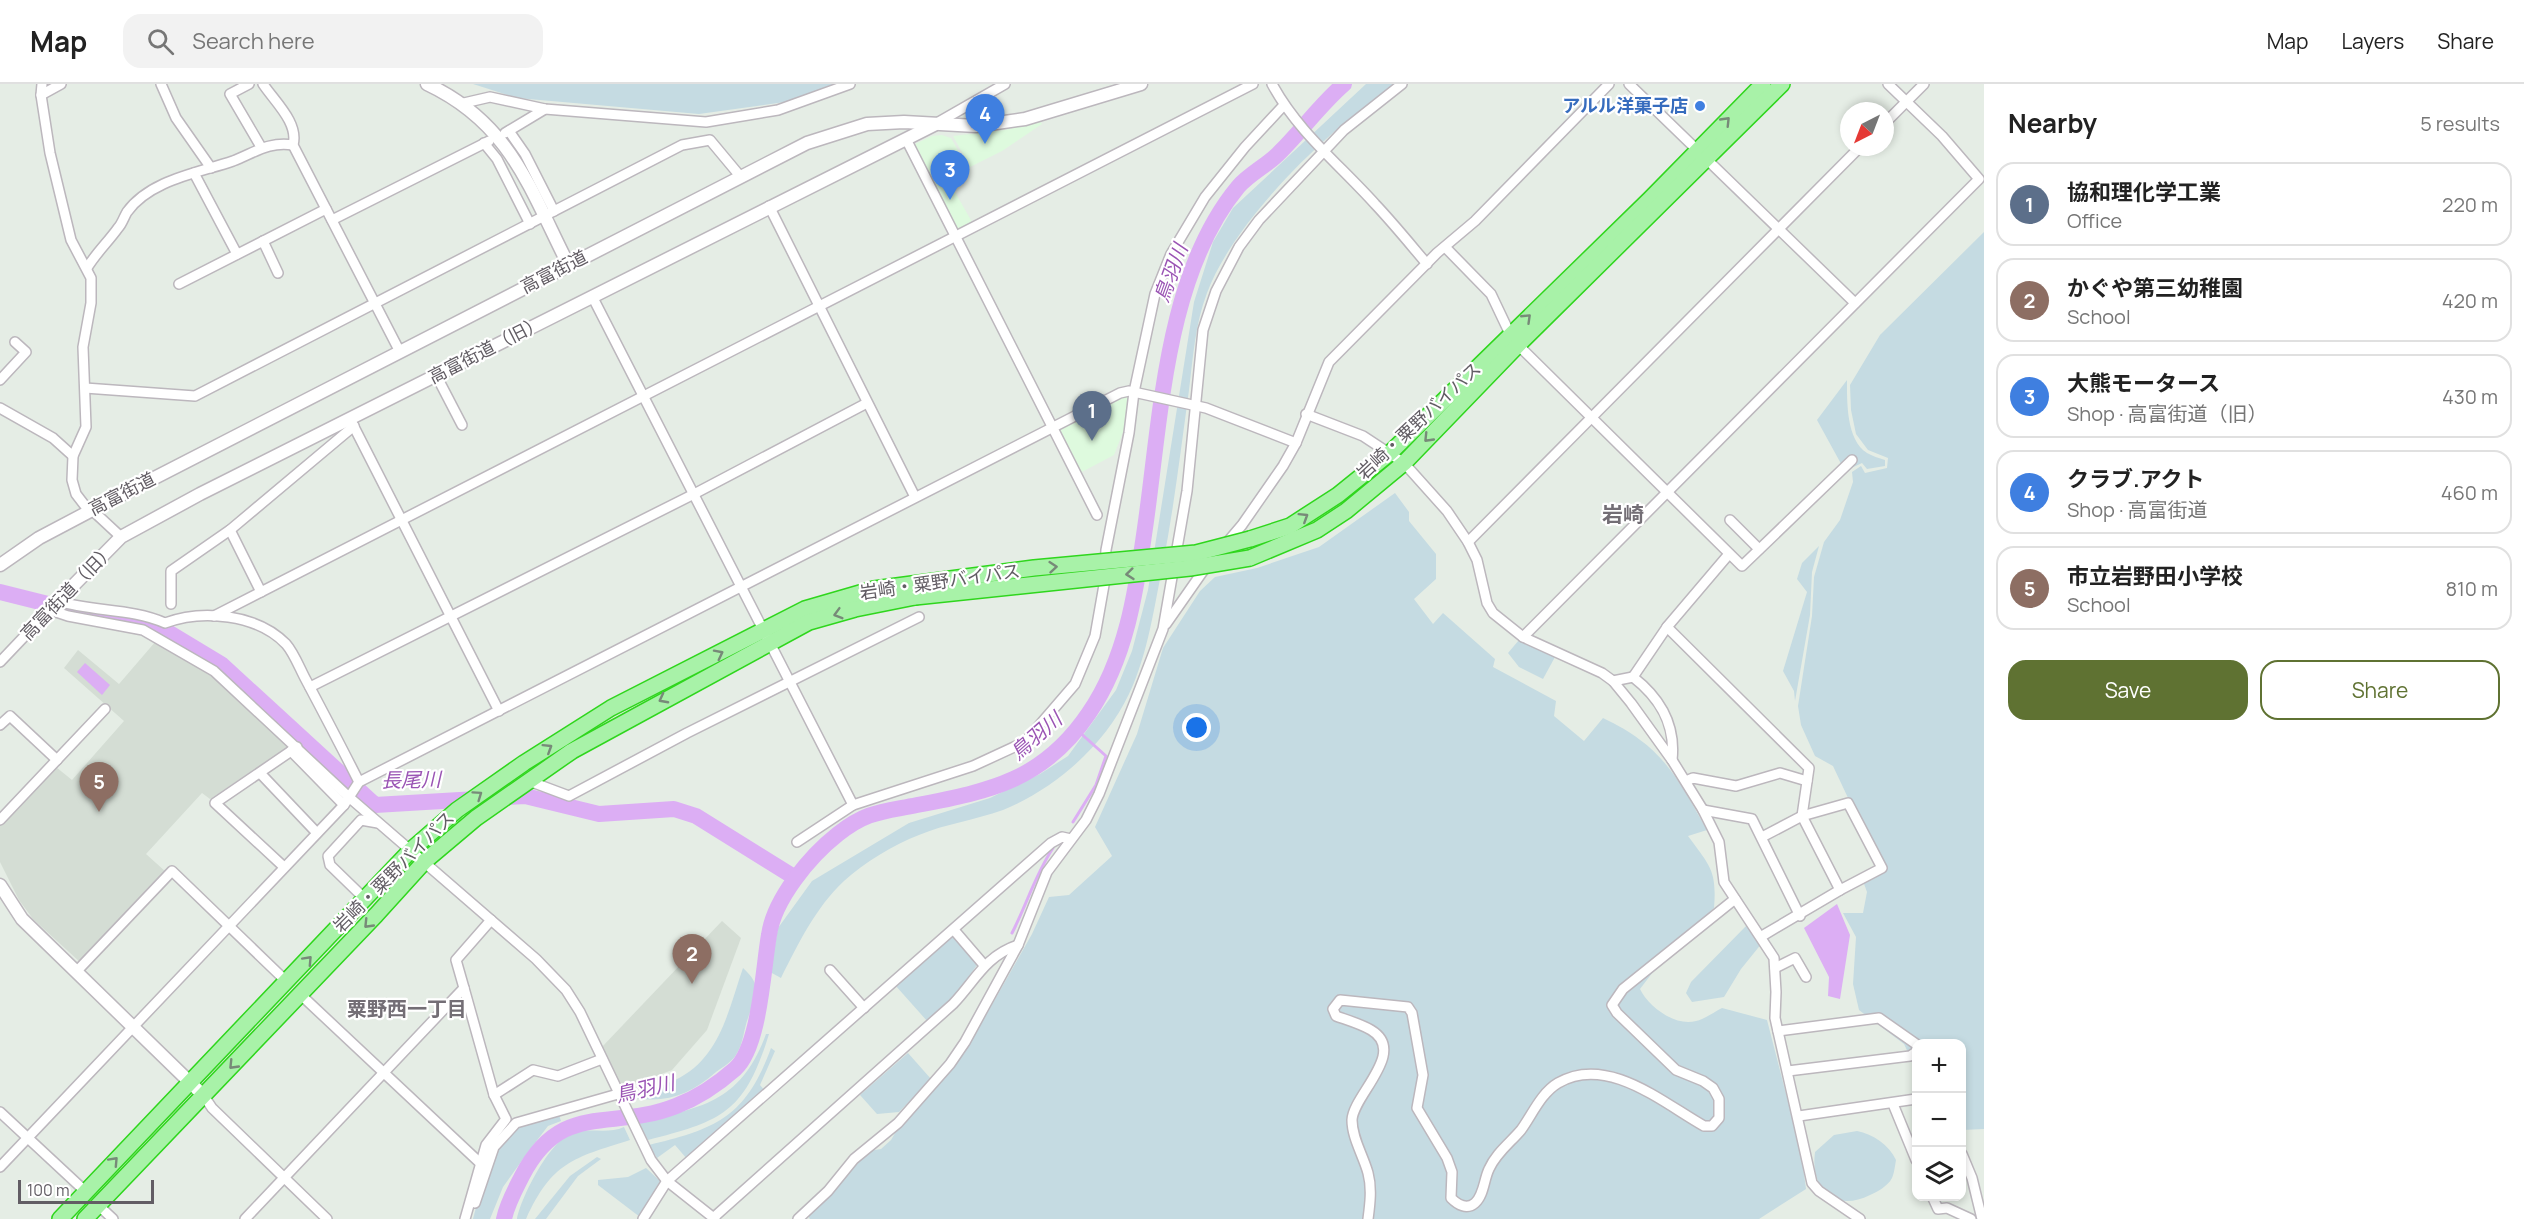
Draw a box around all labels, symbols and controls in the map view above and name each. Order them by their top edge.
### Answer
search box [123,14,543,68]
text: Map [30,22,87,60]
icon: search [144,25,177,58]
text: Search here [192,26,315,56]
text: Map [2267,27,2308,55]
text: Layers [2341,27,2404,55]
text: Share [2437,27,2494,55]
place label: アルル洋菓子店 [1562,93,1688,117]
pin: 4 [966,94,1004,144]
marker: アルル洋菓子店 [1693,99,1707,113]
north arrow [1840,102,1894,156]
text: Nearby [2008,105,2097,141]
text: 5 results [2420,110,2500,137]
one-way arrow [1718,118,1729,129]
pin: 3 [930,150,970,200]
text: 協和理化学工業 [2067,177,2221,207]
text: 1 [2025,191,2034,218]
text: 220 m [2442,191,2498,218]
text: Office [2067,207,2122,234]
water label: 鳥羽川 [1148,238,1194,306]
street label: 高富街道 [516,244,591,298]
text: かぐや第三幼稚園 [2067,273,2243,303]
text: 2 [2024,287,2035,314]
text: 420 m [2442,287,2498,314]
text: School [2067,303,2131,330]
street label: 高富街道（旧） [424,310,547,388]
one-way arrow [1520,314,1531,325]
street label: 岩崎・粟野バイパス [1351,356,1486,484]
text: 大熊モータース [2067,368,2220,398]
text: 3 [2024,383,2035,410]
text: 430 m [2442,383,2498,410]
pin: 1 [1072,392,1112,441]
text: Shop · 高富街道（旧） [2067,400,2267,427]
one-way arrow [1425,430,1436,441]
text: クラブ.アクト [2067,464,2205,494]
street label: 高富街道 [84,466,159,520]
text: 4 [2023,479,2036,506]
text: 460 m [2441,479,2498,506]
text: Shop · 高富街道 [2067,496,2207,523]
district label: 岩崎 [1602,500,1644,528]
one-way arrow [1298,512,1308,524]
street label: 高富街道（旧） [15,538,120,645]
street label: 岩崎・粟野バイパス [858,558,1022,604]
one-way arrow [1049,560,1058,573]
text: 市立岩野田小学校 [2067,561,2243,591]
one-way arrow [1125,567,1135,580]
text: 5 [2024,575,2035,602]
text: 810 m [2445,575,2498,602]
text: School [2067,591,2131,618]
one-way arrow [833,607,844,619]
one-way arrow [713,650,724,662]
button: Save [2008,660,2248,720]
button: Share [2260,660,2500,720]
one-way arrow [659,692,669,703]
water label: 鳥羽川 [1004,704,1069,765]
your location [1182,713,1211,742]
one-way arrow [542,743,552,755]
pin: 5 [80,762,118,812]
water label: 長尾川 [381,765,443,794]
one-way arrow [471,791,482,802]
street label: 岩崎・粟野バイパス [328,806,459,937]
one-way arrow [364,917,375,928]
pin: 2 [672,934,712,984]
one-way arrow [300,956,311,967]
district label: 粟野西一丁目 [347,995,467,1022]
map controls [1912,1039,1966,1201]
button: + [1912,1039,1966,1093]
one-way arrow [230,1057,241,1068]
water label: 鳥羽川 [613,1068,679,1108]
button: − [1912,1093,1966,1147]
button: layers [1912,1147,1966,1201]
one-way arrow [107,1158,118,1169]
scale bar [18,1177,154,1204]
text: 100 m [27,1179,70,1201]

